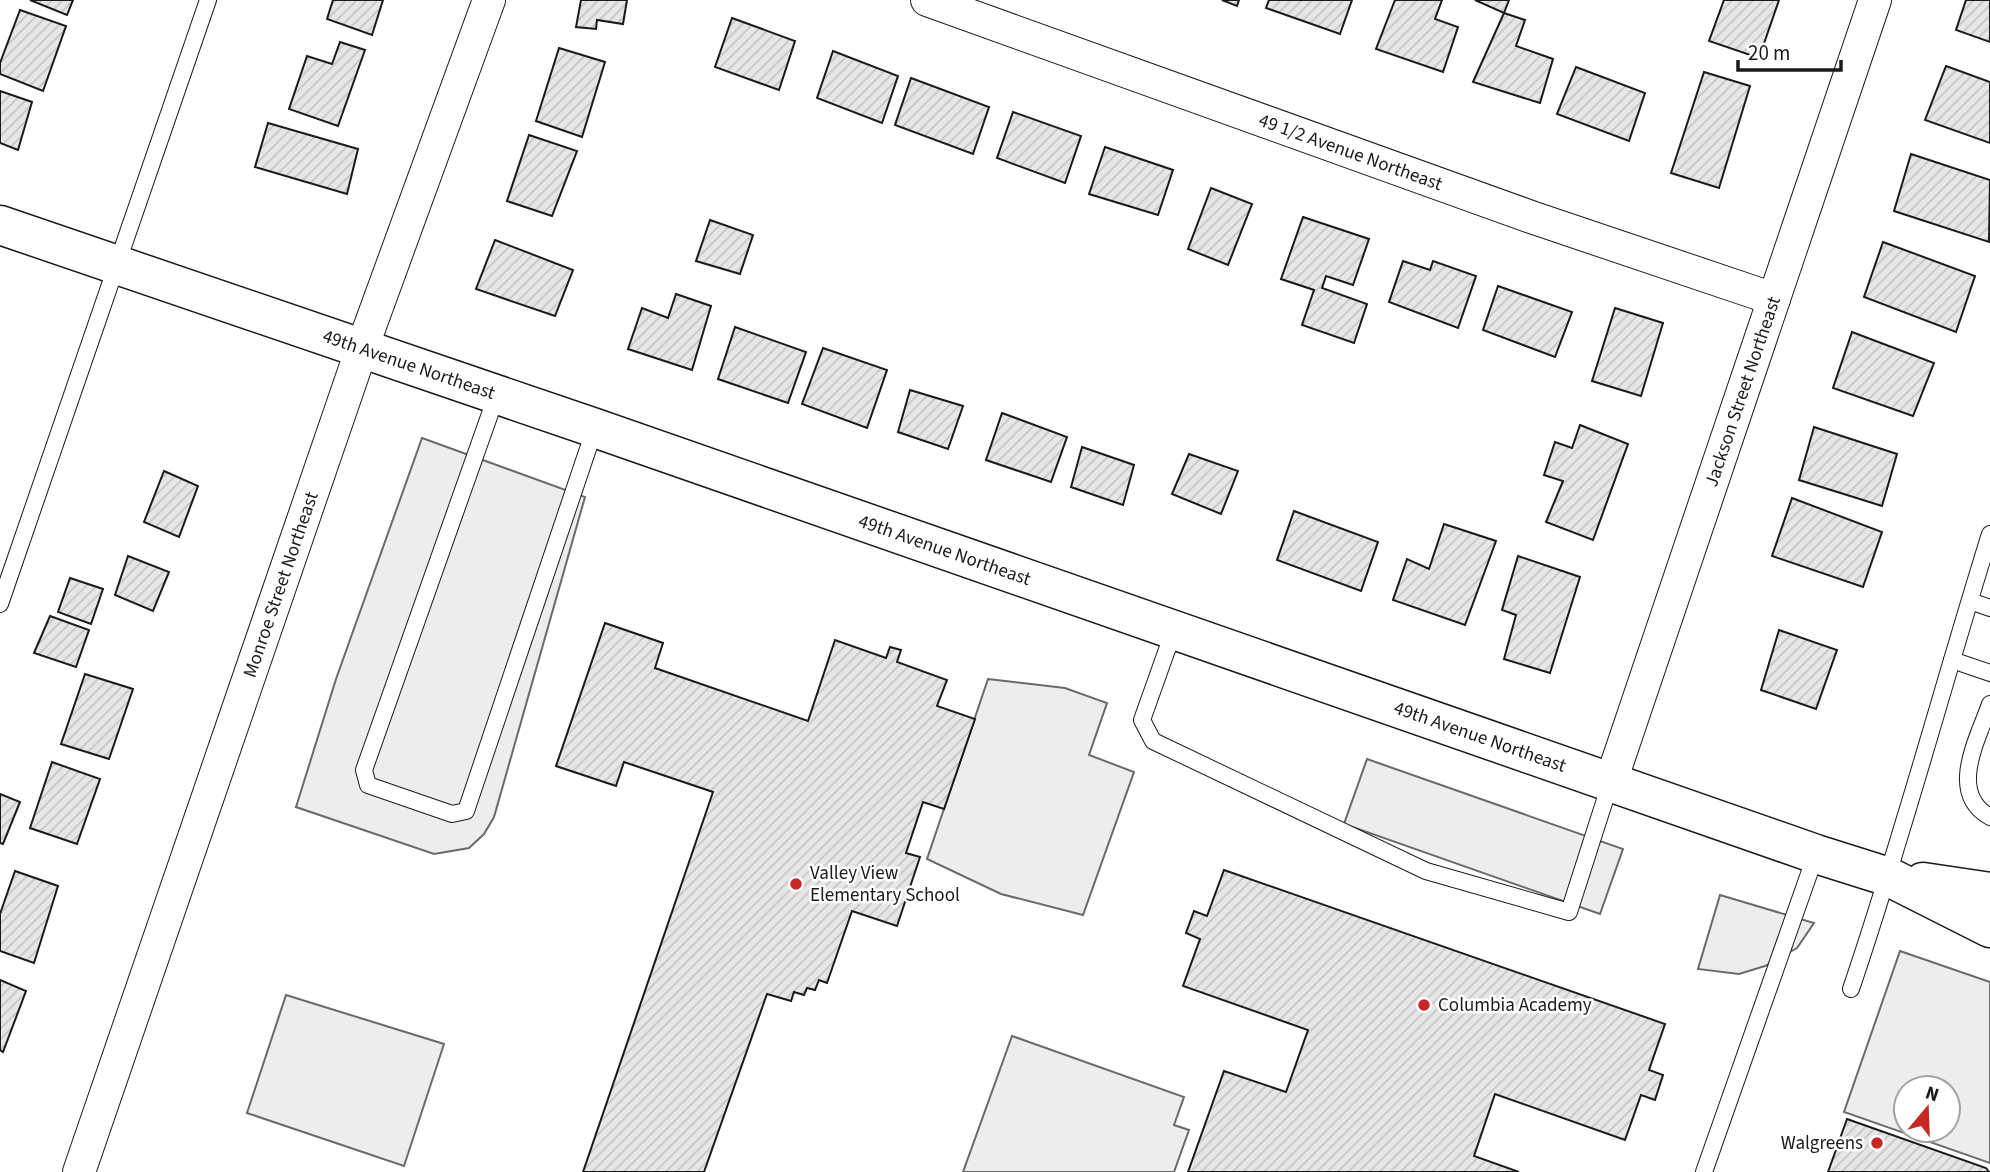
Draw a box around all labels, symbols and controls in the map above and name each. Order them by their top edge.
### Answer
scale bar [1738,28,1841,72]
text: 20 m [1748,38,1790,68]
street label: 49 1/2 Avenue Northeast [1255,107,1447,198]
street label: Jackson Street Northeast [1698,292,1788,490]
street label: 49th Avenue Northeast [319,323,499,407]
street label: Monroe Street Northeast [236,488,325,681]
street label: 49th Avenue Northeast [855,507,1035,593]
street label: 49th Avenue Northeast [1390,694,1570,779]
place label: Valley View Elementary School [810,860,960,909]
marker: Valley View Elementary School [788,876,804,892]
place label: Columbia Academy [1438,992,1592,1019]
marker: Columbia Academy [1416,997,1432,1013]
north arrow [1892,1074,1962,1144]
text: N [1922,1080,1942,1109]
place label: Walgreens [1781,1130,1863,1157]
marker: Walgreens [1869,1135,1885,1151]

